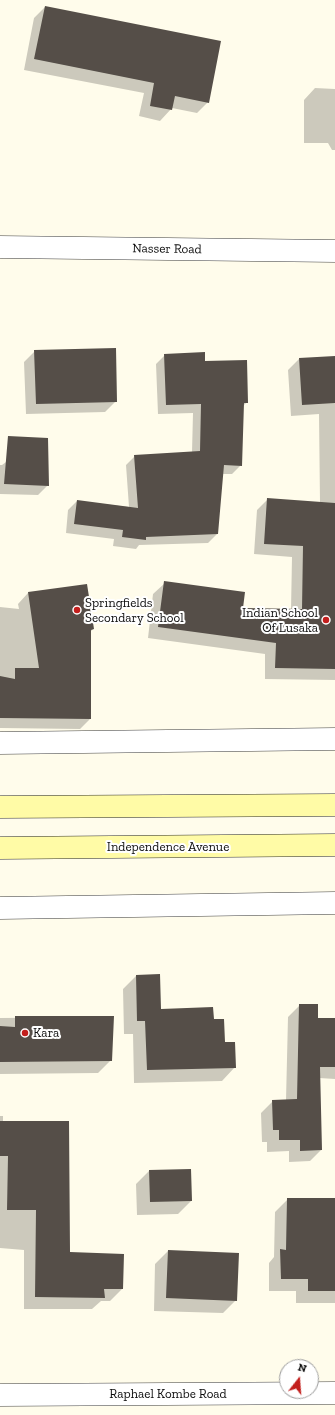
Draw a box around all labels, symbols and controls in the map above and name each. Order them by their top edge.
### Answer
street label: Nasser Road [132,241,202,257]
place label: Springfields Secondary School [85,595,184,626]
marker: Springfields Secondary School [72,605,82,615]
place label: Indian School Of Lusaka [242,605,318,636]
marker: Indian School Of Lusaka [321,615,331,625]
street label: Independence Avenue [107,839,229,855]
place label: Kara [33,1025,59,1041]
marker: Kara [20,1028,30,1038]
north arrow [279,1359,319,1399]
text: N [296,1361,308,1375]
street label: Raphael Kombe Road [109,1386,227,1402]

